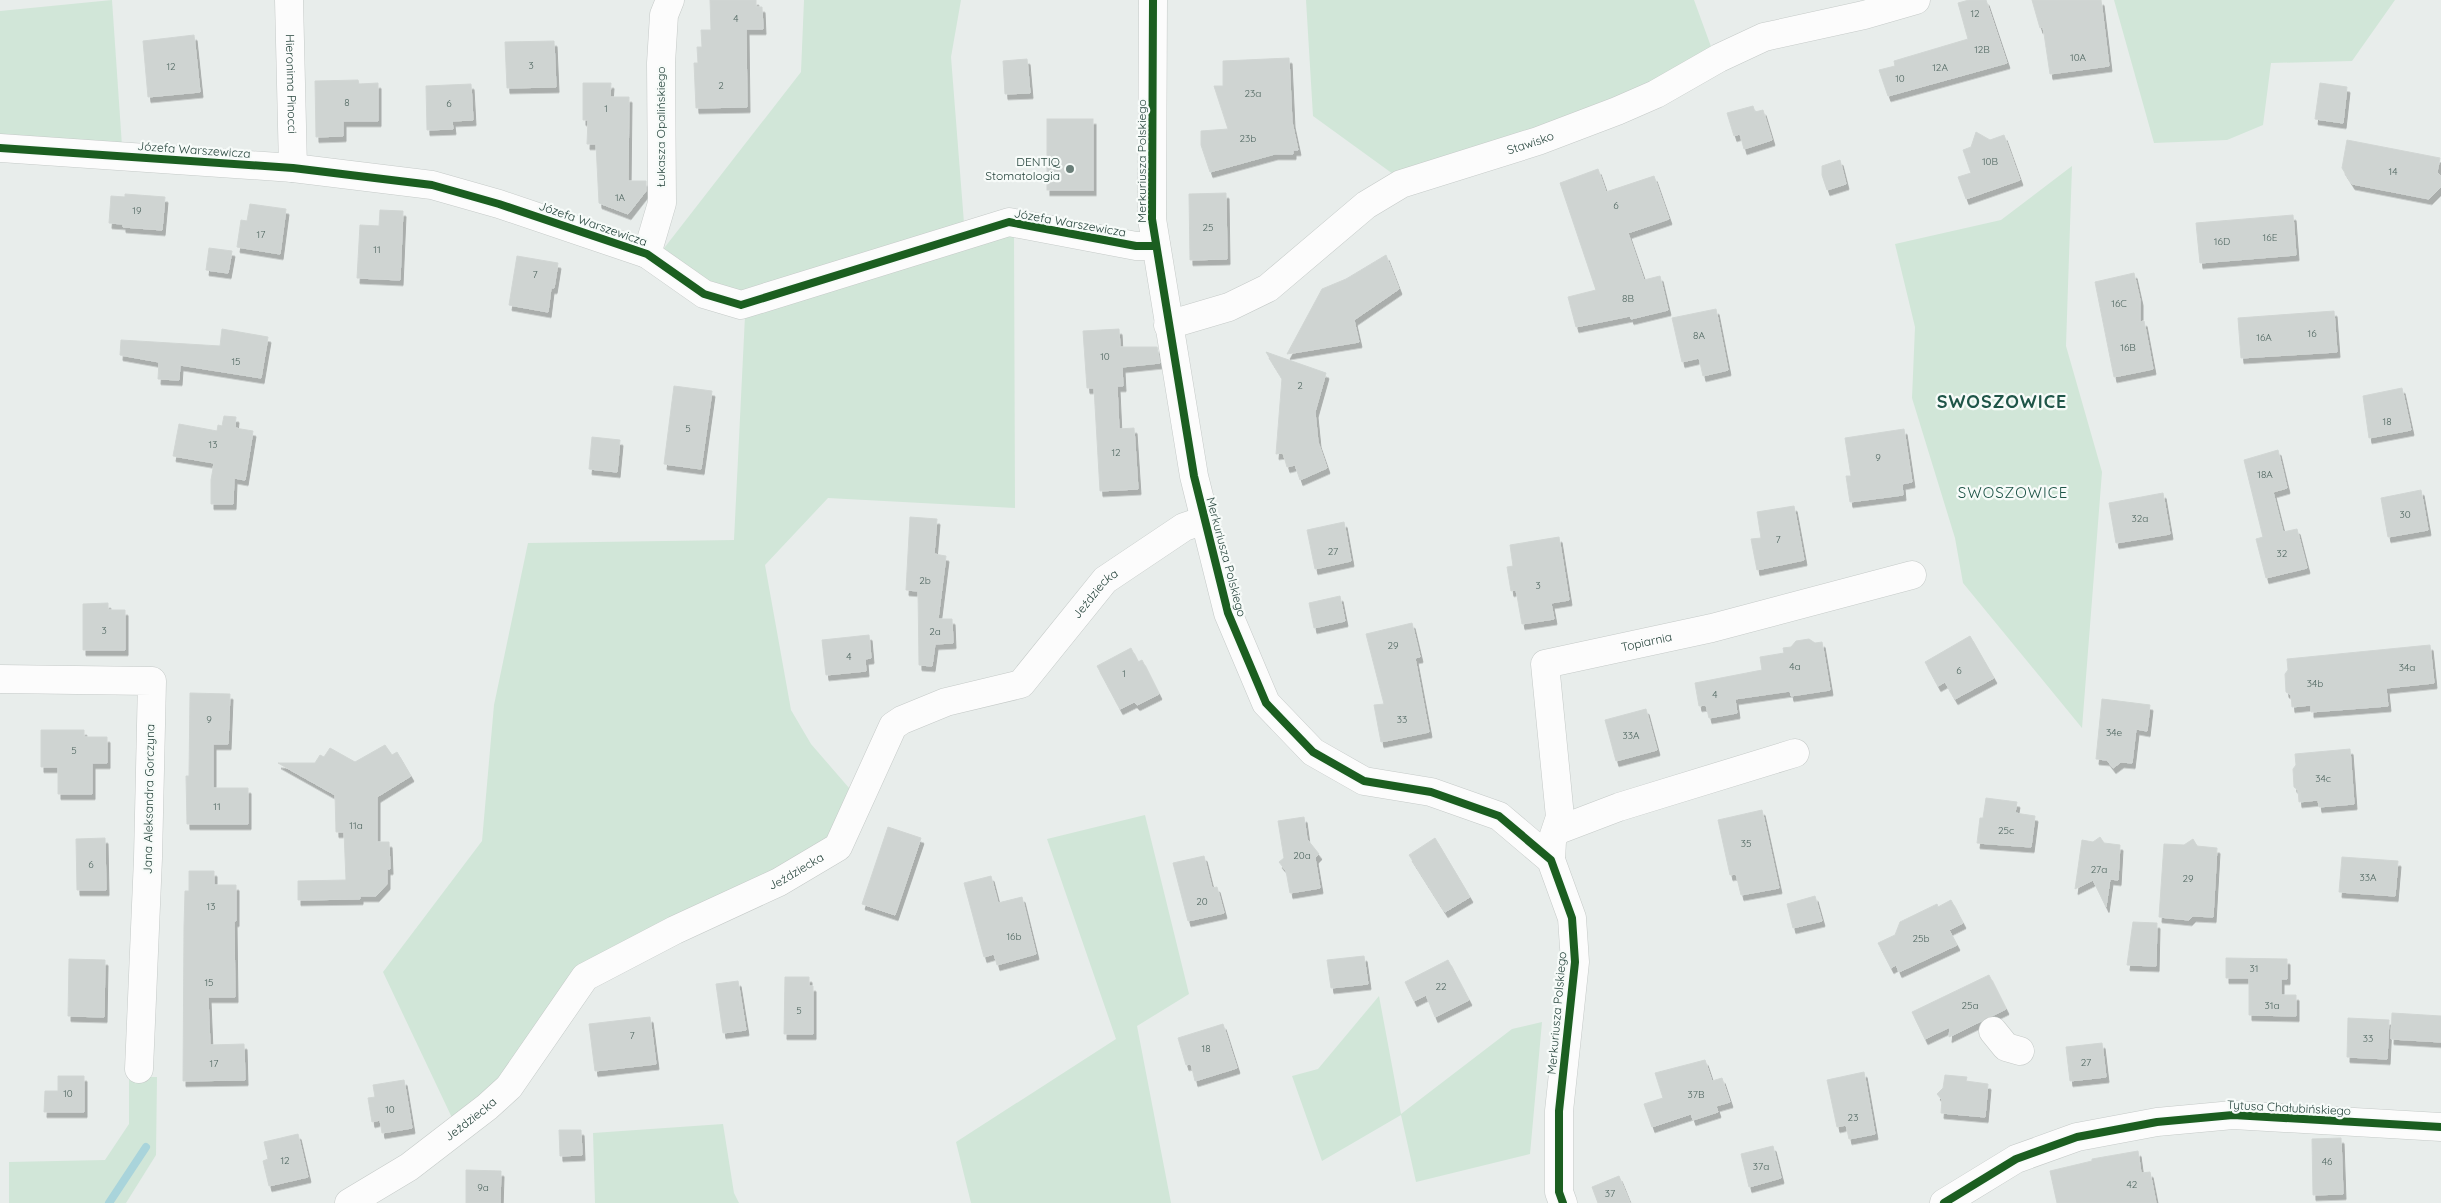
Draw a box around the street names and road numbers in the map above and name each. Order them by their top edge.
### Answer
street label: Hieronima Pinocci [283,34,300,134]
street label: Łukasza Opalińskiego [653,66,668,188]
street label: Merkuriusza Polskiego [1134,99,1149,223]
street label: Stawisko [1505,128,1556,157]
street label: Józefa Warszewicza [137,138,251,161]
street label: Józefa Warszewicza [537,198,649,249]
street label: Józefa Warszewicza [1013,205,1127,240]
street label: Merkuriusza Polskiego [1203,495,1250,618]
street label: Jeździecka [1069,565,1121,621]
street label: Topiarnia [1620,629,1673,654]
street label: Jana Aleksandra Gorczyna [140,724,157,874]
street label: Jeździecka [766,849,826,893]
street label: Merkuriusza Polskiego [1544,951,1569,1075]
street label: Jeździecka [442,1094,499,1144]
street label: Tytusa Chałubińskiego [2227,1097,2351,1118]

